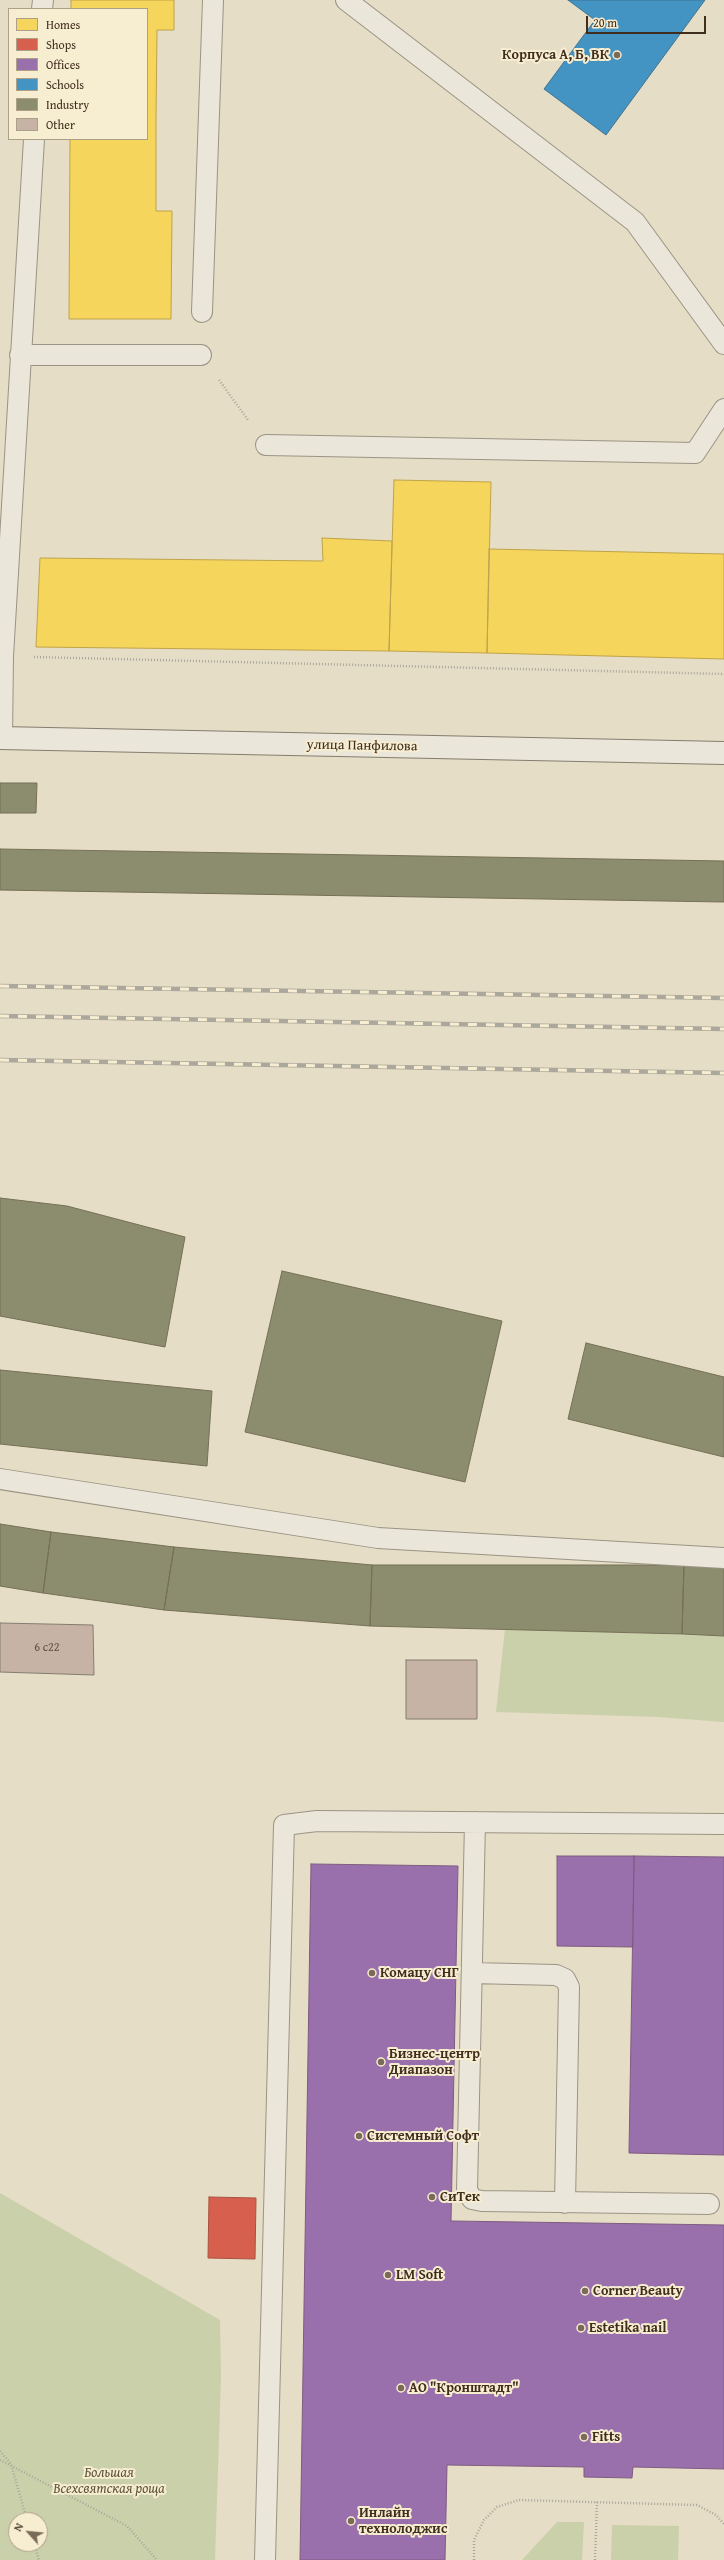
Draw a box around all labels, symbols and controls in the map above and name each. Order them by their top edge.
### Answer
legend [8,8,148,140]
scale bar [588,8,708,34]
text: 20 m [593,14,617,31]
text: Homes [46,16,80,33]
text: Shops [46,36,76,53]
place label: Корпуса А, Б, ВК [502,47,609,63]
marker: Корпуса А, Б, ВК [612,50,622,60]
text: Offices [46,56,80,73]
text: Schools [46,76,84,93]
text: Industry [46,96,89,113]
text: Other [46,116,75,133]
street label: улица Панфилова [306,737,418,755]
house number: 6 с22 [34,1641,60,1655]
place label: Комацу СНГ [380,1965,459,1981]
marker: Комацу СНГ [367,1968,377,1978]
place label: Бизнес-центр Диапазон [389,2046,480,2078]
marker: Бизнес-центр Диапазон [376,2057,386,2067]
place label: Системный Софт [367,2128,479,2144]
marker: Системный Софт [354,2131,364,2141]
place label: СиТек [440,2189,480,2205]
marker: СиТек [427,2192,437,2202]
place label: LM Soft [396,2267,443,2283]
marker: LM Soft [383,2270,393,2280]
place label: Corner Beauty [593,2283,683,2299]
marker: Corner Beauty [580,2286,590,2296]
place label: Estetika nail [589,2320,667,2336]
marker: Estetika nail [576,2323,586,2333]
place label: АО "Кронштадт" [409,2380,519,2396]
marker: АО "Кронштадт" [396,2383,406,2393]
place label: Fitts [592,2429,620,2445]
marker: Fitts [579,2432,589,2442]
park label: Большая Всехсвятская роща [53,2465,165,2498]
place label: Инлайн технолоджис [359,2505,447,2538]
north arrow [8,2512,48,2552]
marker: Инлайн технолоджис [346,2516,356,2526]
text: N [9,2520,27,2534]

